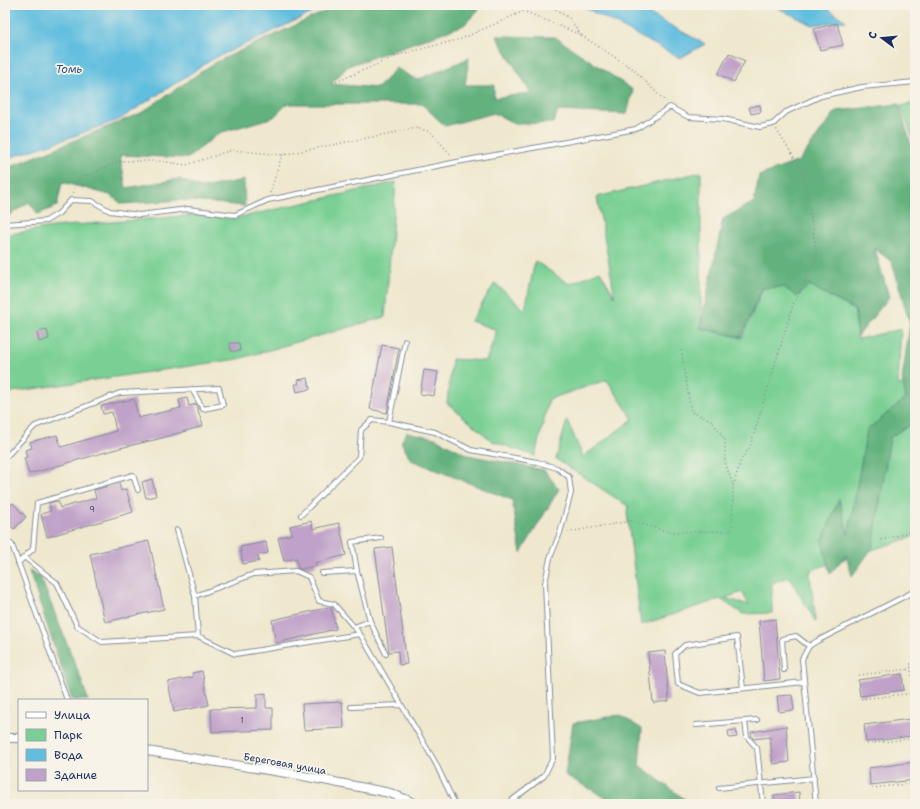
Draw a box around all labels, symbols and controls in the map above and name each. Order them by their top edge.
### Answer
north arrow [862,18,902,58]
text: С [865,30,881,41]
water label: Томь [56,62,83,77]
house number: 9 [89,504,95,515]
legend [18,699,148,791]
text: Улица [54,707,91,723]
house number: 1 [240,715,244,726]
text: Парк [54,727,83,743]
text: Вода [54,747,83,763]
street label: Береговая улица [242,750,328,777]
text: Здание [54,767,98,783]

